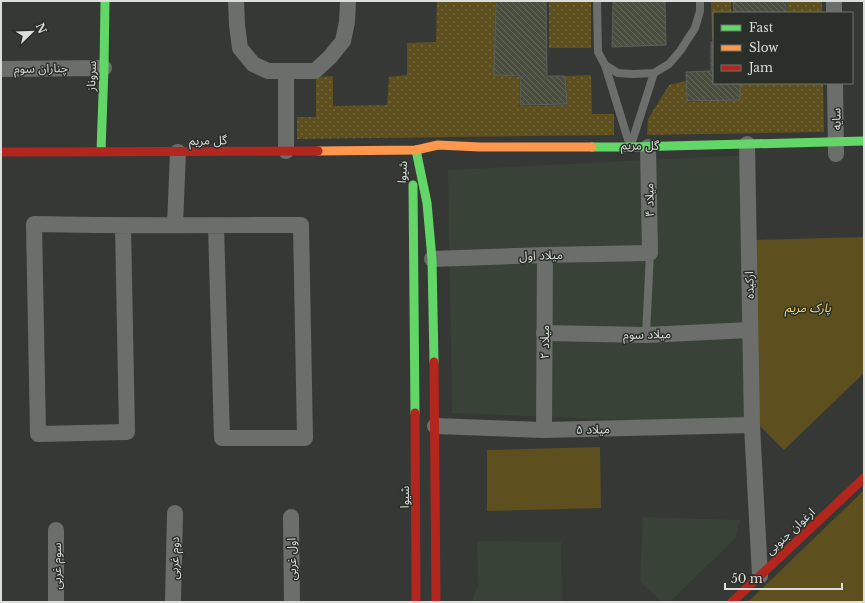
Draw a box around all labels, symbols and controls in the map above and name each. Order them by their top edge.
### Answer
north arrow [12,12,52,52]
legend [713,12,853,84]
text: Fast [749,20,774,35]
text: N [33,21,50,36]
text: Slow [749,40,779,55]
street label: چناران سوم [14,60,68,78]
street label: سروناز [83,60,99,93]
text: Jam [747,60,773,75]
street label: سایه [828,108,844,130]
street label: گل مریم [189,132,228,150]
street label: گل مریم [621,137,660,155]
street label: شیوا [394,160,410,184]
street label: میلاد ۴ [641,183,657,217]
street label: میلاد اول [519,247,563,263]
street label: ارکیده [741,271,757,299]
park label: پارک مریم [784,300,831,317]
street label: میلاد ۲ [537,325,552,359]
street label: میلاد سوم [623,326,671,344]
street label: میلاد ۵ [576,421,610,437]
street label: شیوا [397,486,412,508]
street label: ارغوان جنوبی [762,504,818,558]
street label: دوم غربی [166,536,184,580]
street label: اول غربی [284,538,299,580]
street label: سوم غربی [49,543,66,589]
scale bar [725,565,842,591]
text: 50 m [731,571,763,586]

